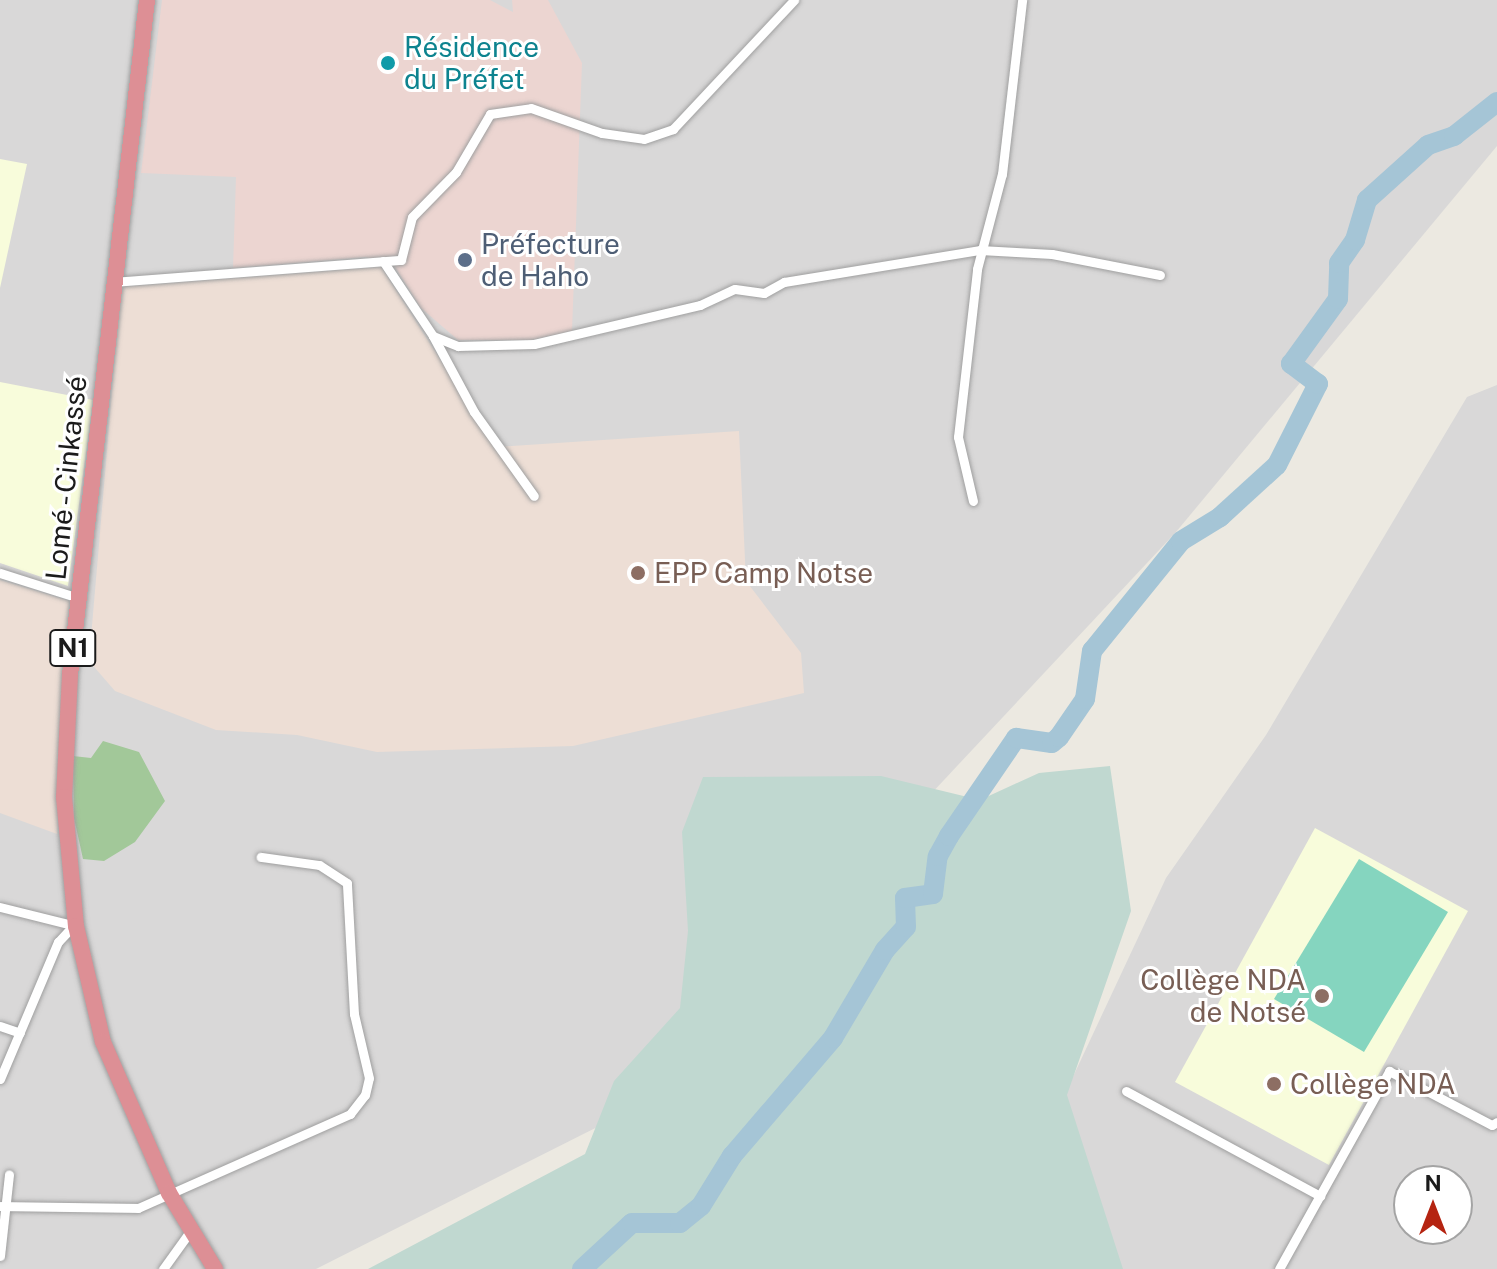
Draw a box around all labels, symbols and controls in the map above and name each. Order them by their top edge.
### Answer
place label: Résidence du Préfet [404,30,539,96]
marker: Résidence du Préfet [379,54,397,72]
place label: Préfecture de Haho [481,227,620,293]
marker: Préfecture de Haho [456,251,474,269]
street label: Lomé - Cinkassé [38,370,94,586]
place label: EPP Camp Notse [654,556,873,590]
marker: EPP Camp Notse [629,564,647,582]
road number: N1 [49,626,97,670]
place label: Collège NDA de Notsé [1140,963,1306,1029]
marker: Collège NDA de Notsé [1313,987,1331,1005]
place label: Collège NDA [1290,1067,1456,1101]
marker: Collège NDA [1265,1075,1283,1093]
north arrow [1393,1165,1473,1245]
text: N [1424,1170,1442,1196]

